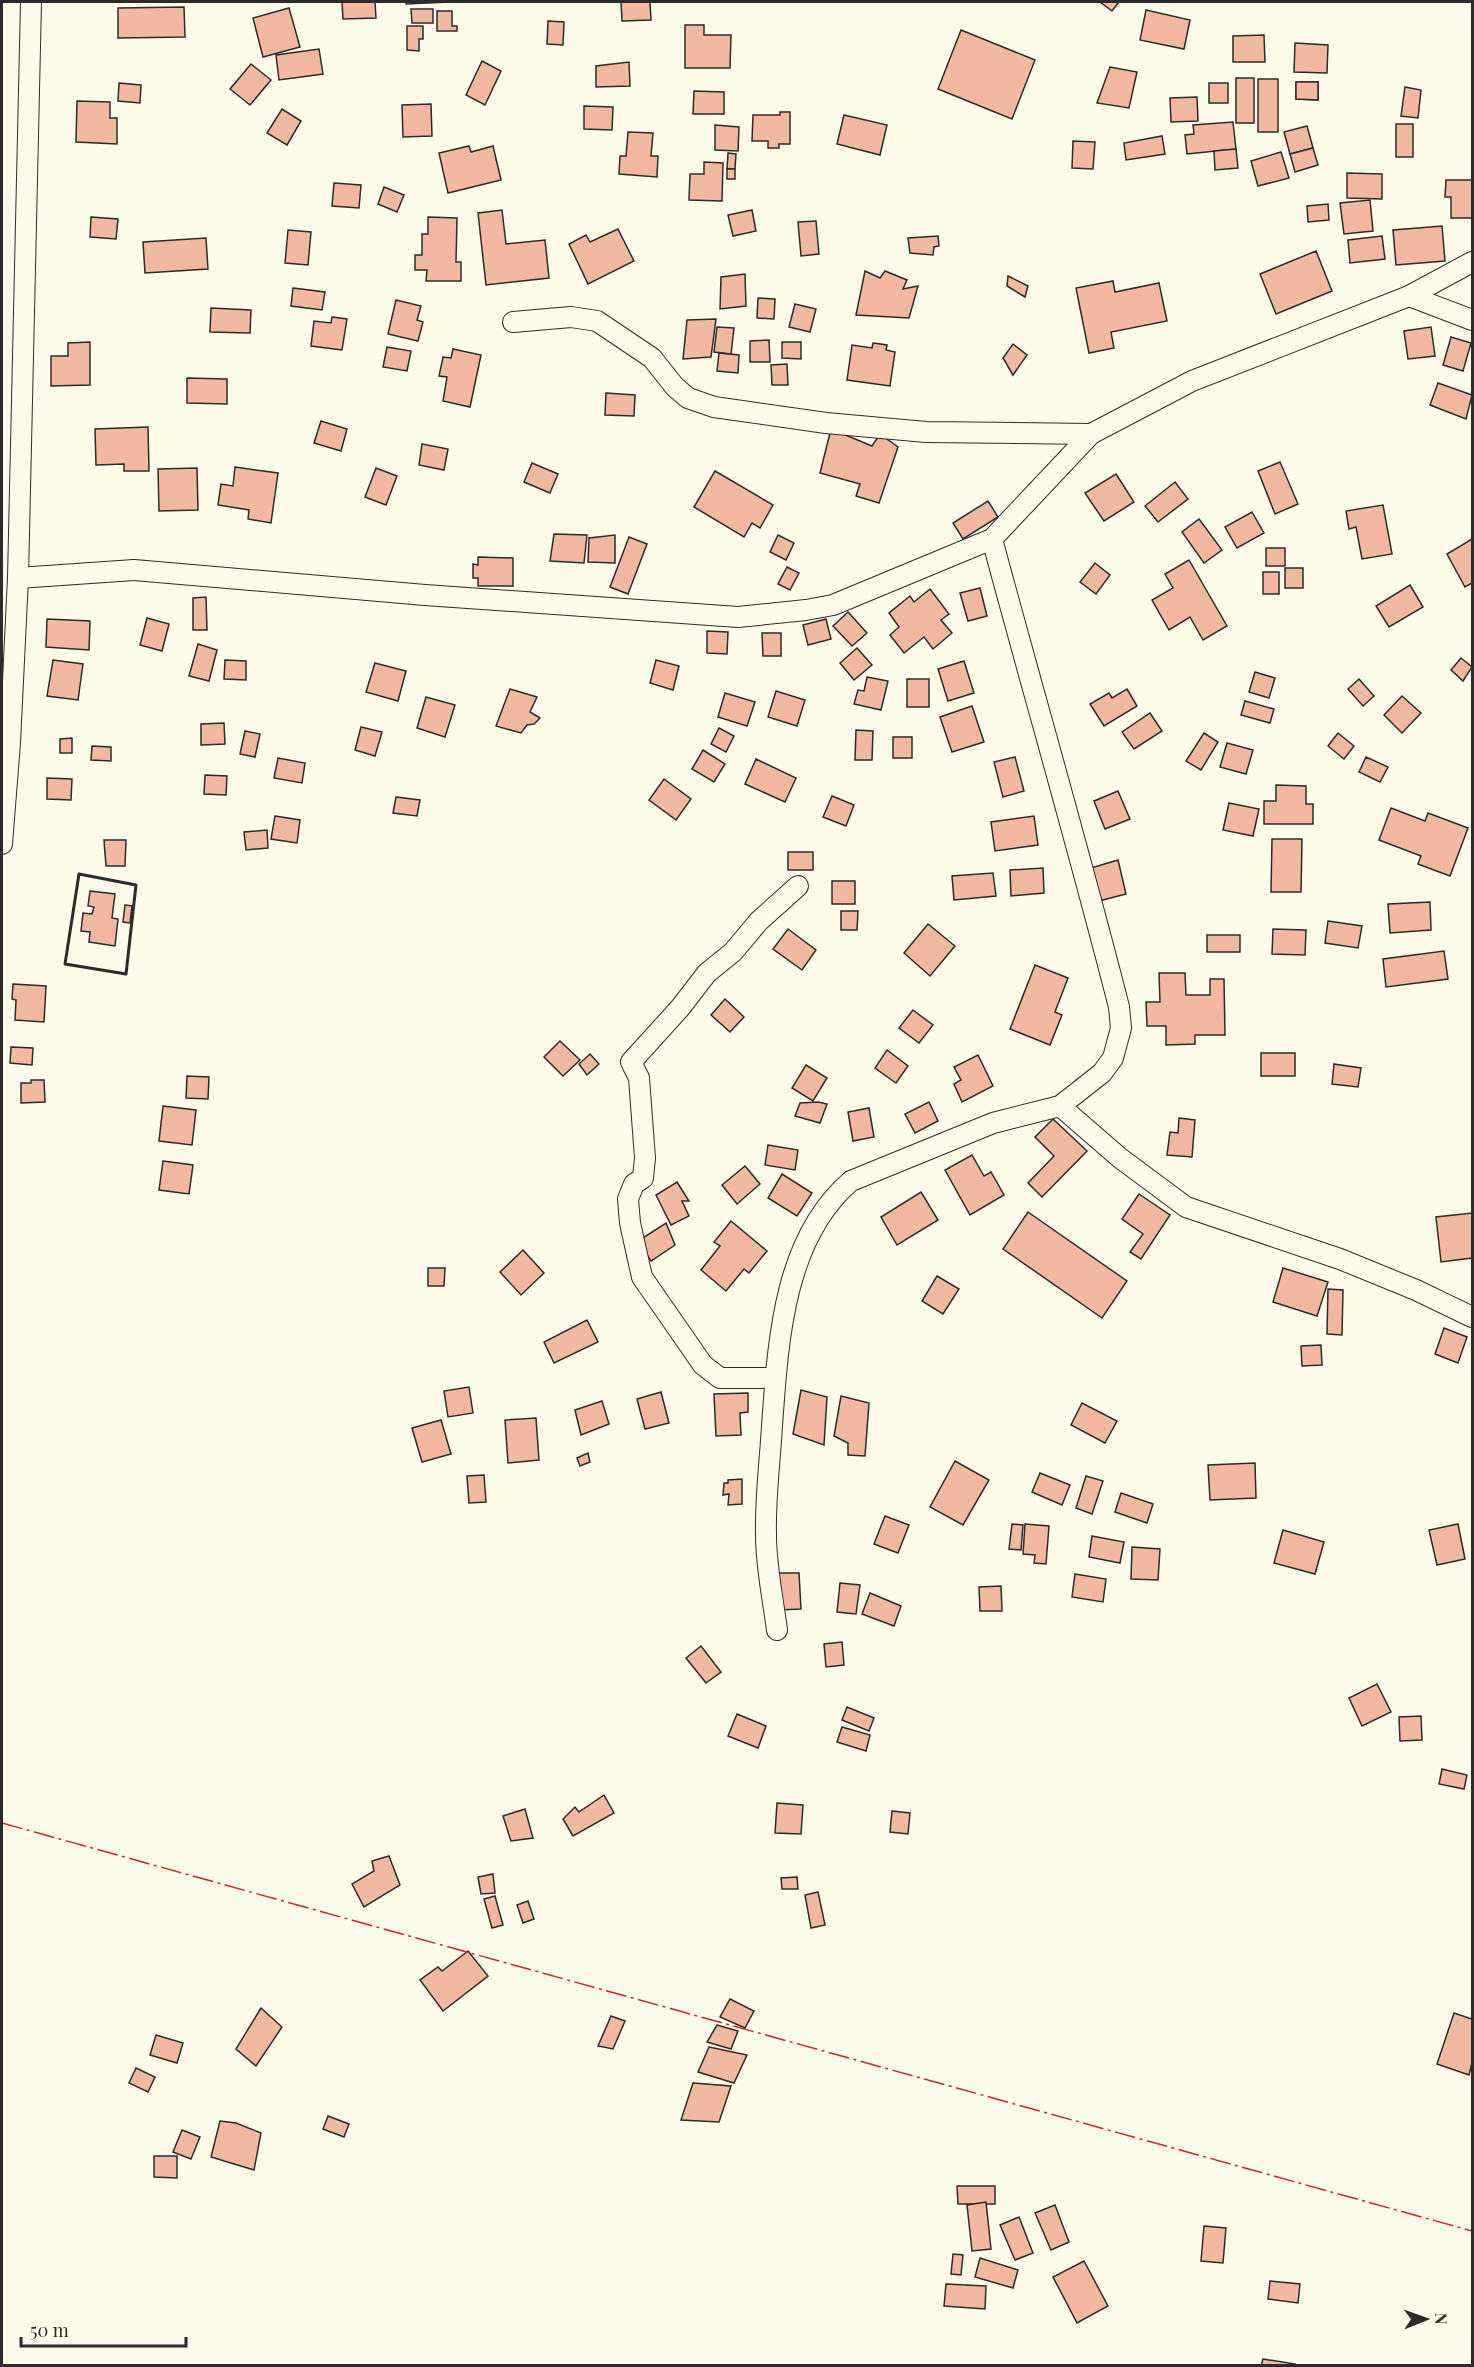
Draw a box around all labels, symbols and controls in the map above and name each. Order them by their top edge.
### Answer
north arrow [1396,2289,1456,2349]
scale bar [21,2310,186,2348]
text: N [1431,2313,1452,2325]
text: 50 m [30,2318,69,2342]

